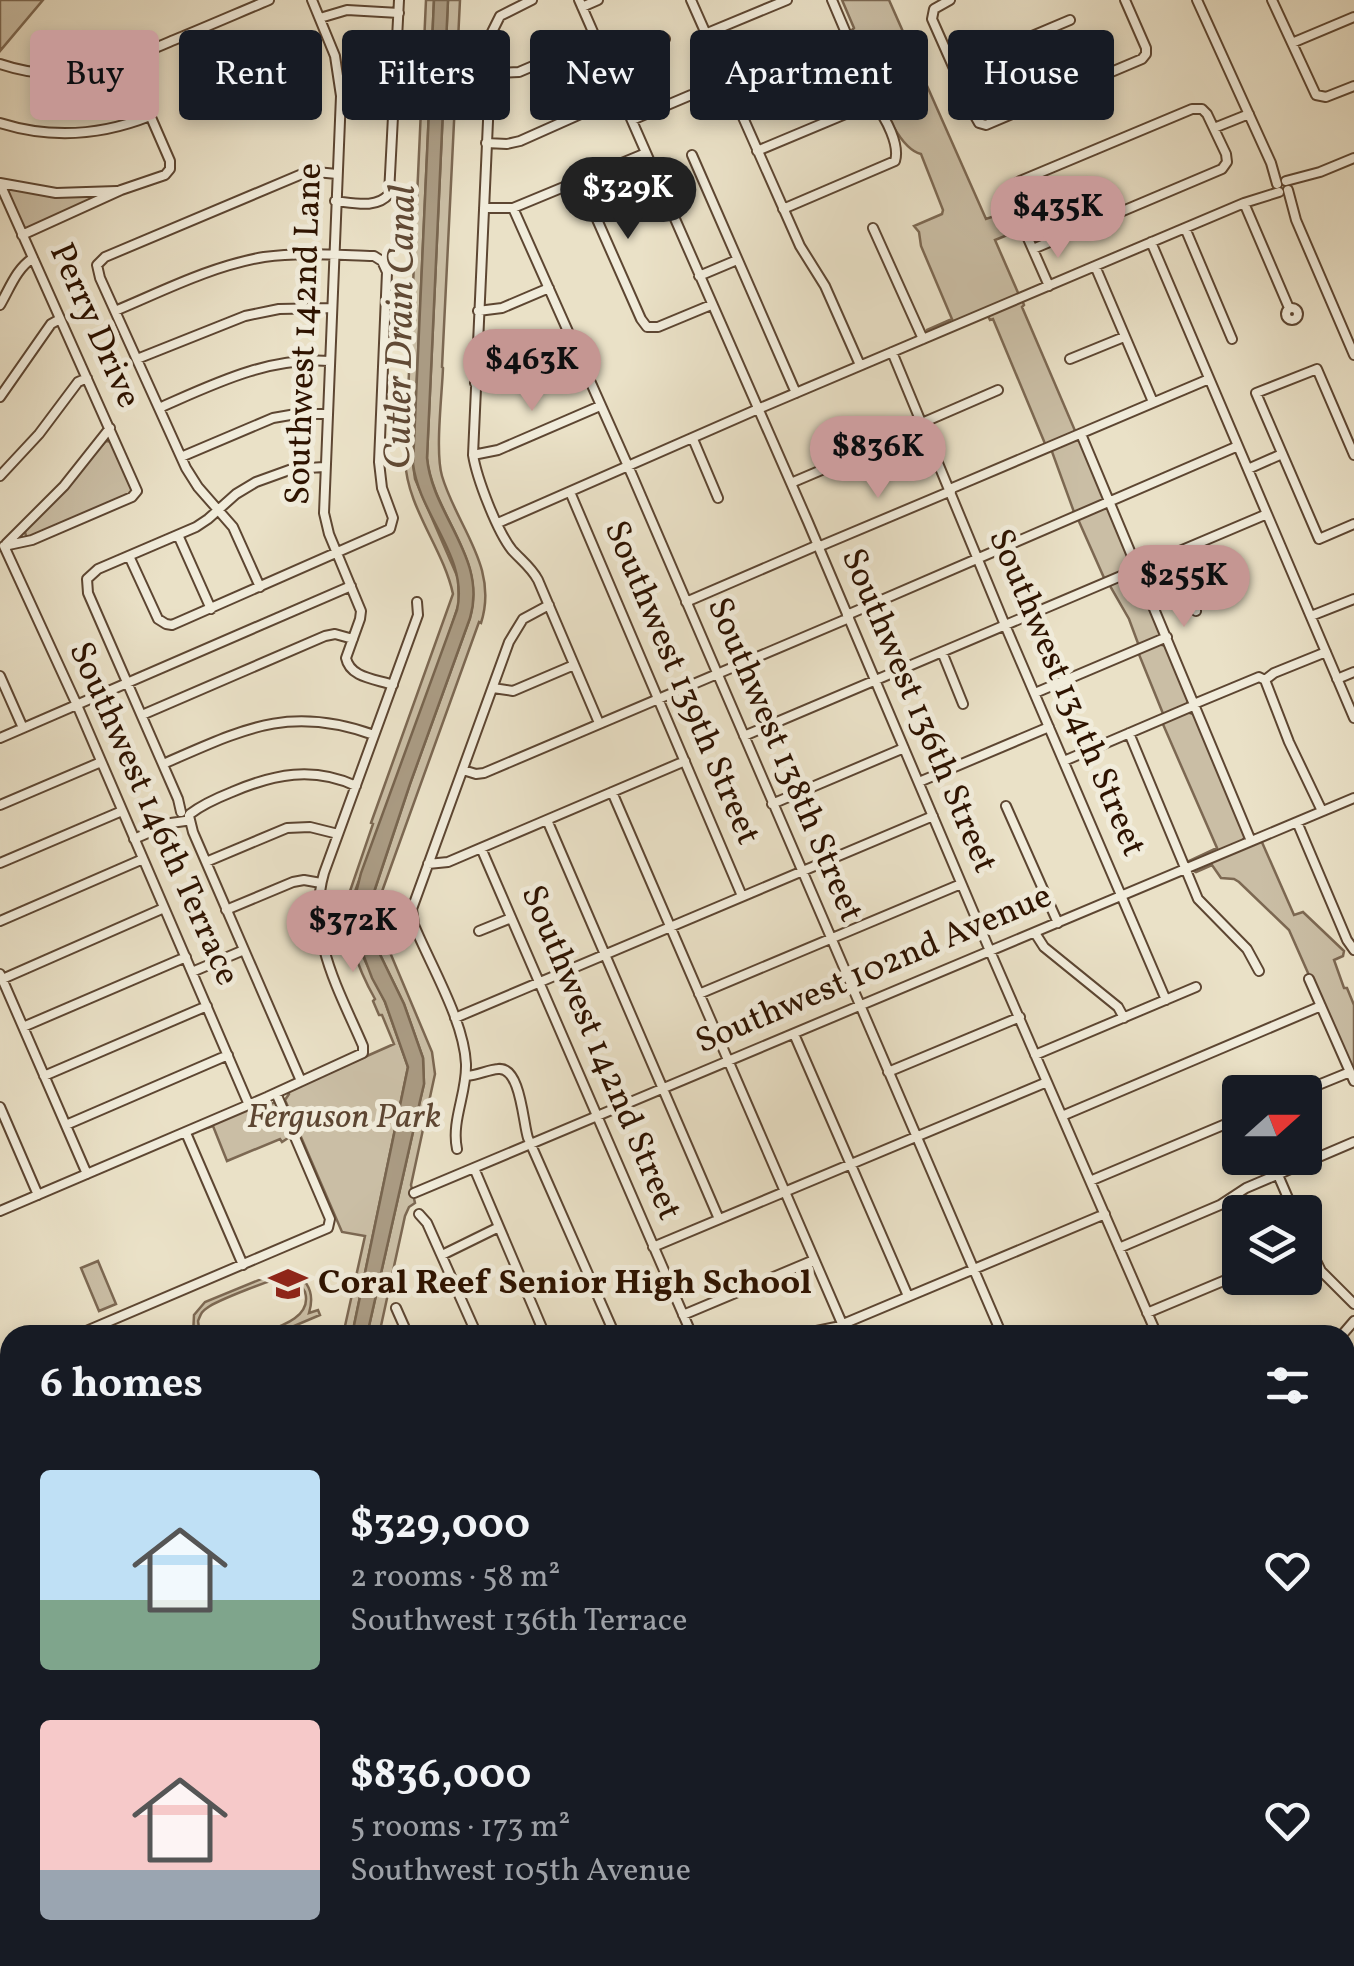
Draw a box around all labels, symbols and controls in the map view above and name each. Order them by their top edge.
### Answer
chip: Buy [30,30,159,120]
chip: Rent [179,30,322,120]
chip: Filters [342,30,510,120]
chip: New [530,30,670,120]
chip: Apartment [690,30,928,120]
chip: House [948,30,1114,120]
pin: $329K [558,157,698,242]
street label: Southwest 142nd Lane [275,162,335,506]
text: $329K [582,167,674,211]
pin: $435K [988,176,1128,261]
water label: Cutler Drain Canal [373,184,431,470]
text: $435K [1012,186,1104,230]
street label: Perry Drive [36,236,152,416]
pin: $463K [462,329,602,414]
text: $463K [485,339,579,383]
pin: $836K [808,416,948,501]
text: $836K [832,426,924,470]
street label: Southwest 139th Street [591,513,771,853]
street label: Southwest 134th Street [975,522,1157,864]
street label: Southwest 136th Street [828,541,1008,881]
pin: $255K [1114,545,1254,630]
text: $255K [1140,555,1228,599]
street label: Southwest 138th Street [694,590,874,930]
street label: Southwest 146th Terrace [56,635,250,993]
street label: Southwest 102nd Avenue [689,873,1059,1067]
street label: Southwest 142nd Street [508,878,692,1228]
pin: $372K [283,890,423,975]
text: $372K [309,900,397,944]
north arrow [1222,1075,1322,1175]
map controls [1222,1075,1322,1295]
park label: Ferguson Park [247,1094,441,1142]
button: layers [1222,1195,1322,1295]
place label: Coral Reef Senior High School [318,1260,812,1308]
school or university icon: Coral Reef Senior High School [267,1263,309,1305]
text: 6 homes [40,1356,203,1415]
icon: filters [1260,1358,1315,1413]
text: $329,000 [350,1497,530,1556]
icon: home [120,1510,240,1630]
icon: heart [1260,1543,1315,1598]
text: 2 rooms · 58 m² [350,1556,560,1600]
text: Southwest 136th Terrace [350,1600,687,1644]
text: $836,000 [350,1747,531,1806]
icon: home [120,1760,240,1880]
icon: heart [1260,1793,1315,1848]
text: 5 rooms · 173 m² [350,1806,570,1850]
text: Southwest 105th Avenue [350,1850,691,1894]

